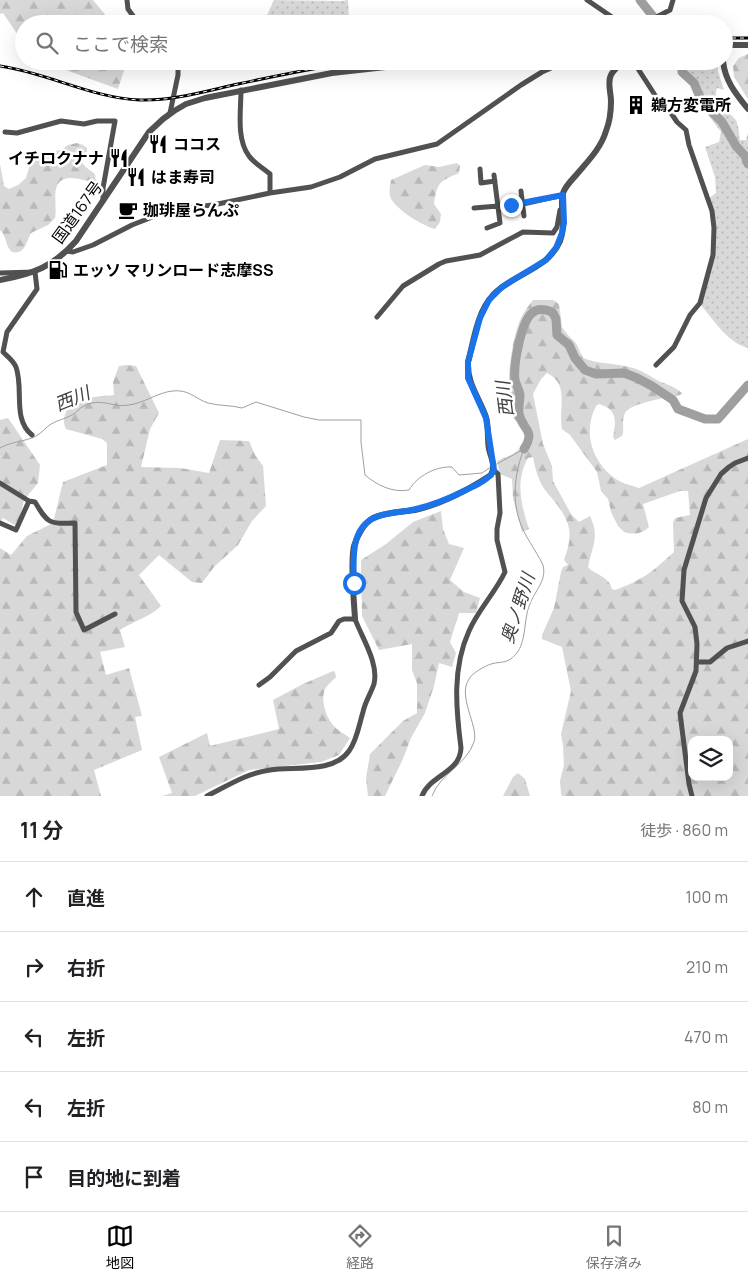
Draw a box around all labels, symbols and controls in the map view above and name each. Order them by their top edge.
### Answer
search box [15,15,733,70]
icon: search [33,29,61,57]
text: ここで検索 [73,31,168,57]
building icon: 鵜方変電所 [625,94,647,116]
place label: 鵜方変電所 [651,94,731,116]
restaurant icon: ココス [147,133,169,155]
place label: ココス [173,133,221,155]
place label: イチロクナナ [8,147,104,169]
restaurant icon: イチロクナナ [108,147,130,169]
restaurant icon: はま寿司 [125,166,147,188]
place label: はま寿司 [151,166,215,188]
street label: 国道167号 [47,176,107,248]
route end [500,194,523,217]
cafe icon: 珈琲屋らんぷ [117,199,139,221]
place label: 珈琲屋らんぷ [143,199,239,221]
fuel station icon: エッソ マリンロード志摩SS [47,259,69,281]
place label: エッソ マリンロード志摩SS [73,259,273,281]
water label: 西川 [490,378,518,418]
water label: 西川 [51,379,95,416]
water label: 奥ノ野川 [494,568,540,646]
route start [343,572,366,595]
map controls [688,736,733,781]
button: layers [688,736,733,781]
text: 11 分 [20,816,64,844]
text: 徒歩 · 860 m [640,819,728,841]
icon: ahead [20,883,48,911]
text: 直進 [67,885,105,911]
text: 100 m [685,886,728,908]
icon: right [20,953,48,981]
text: 右折 [67,955,105,981]
text: 210 m [686,956,728,978]
icon: left [20,1023,48,1051]
text: 左折 [67,1025,105,1051]
text: 470 m [684,1026,728,1048]
icon: left [20,1093,48,1121]
text: 左折 [67,1095,105,1121]
text: 80 m [692,1096,728,1118]
icon: arrive [20,1163,48,1191]
text: 目的地に到着 [67,1165,181,1191]
tab: 地図 [106,1222,134,1272]
tab: 経路 [346,1222,374,1272]
tab: 保存済み [586,1222,642,1272]

